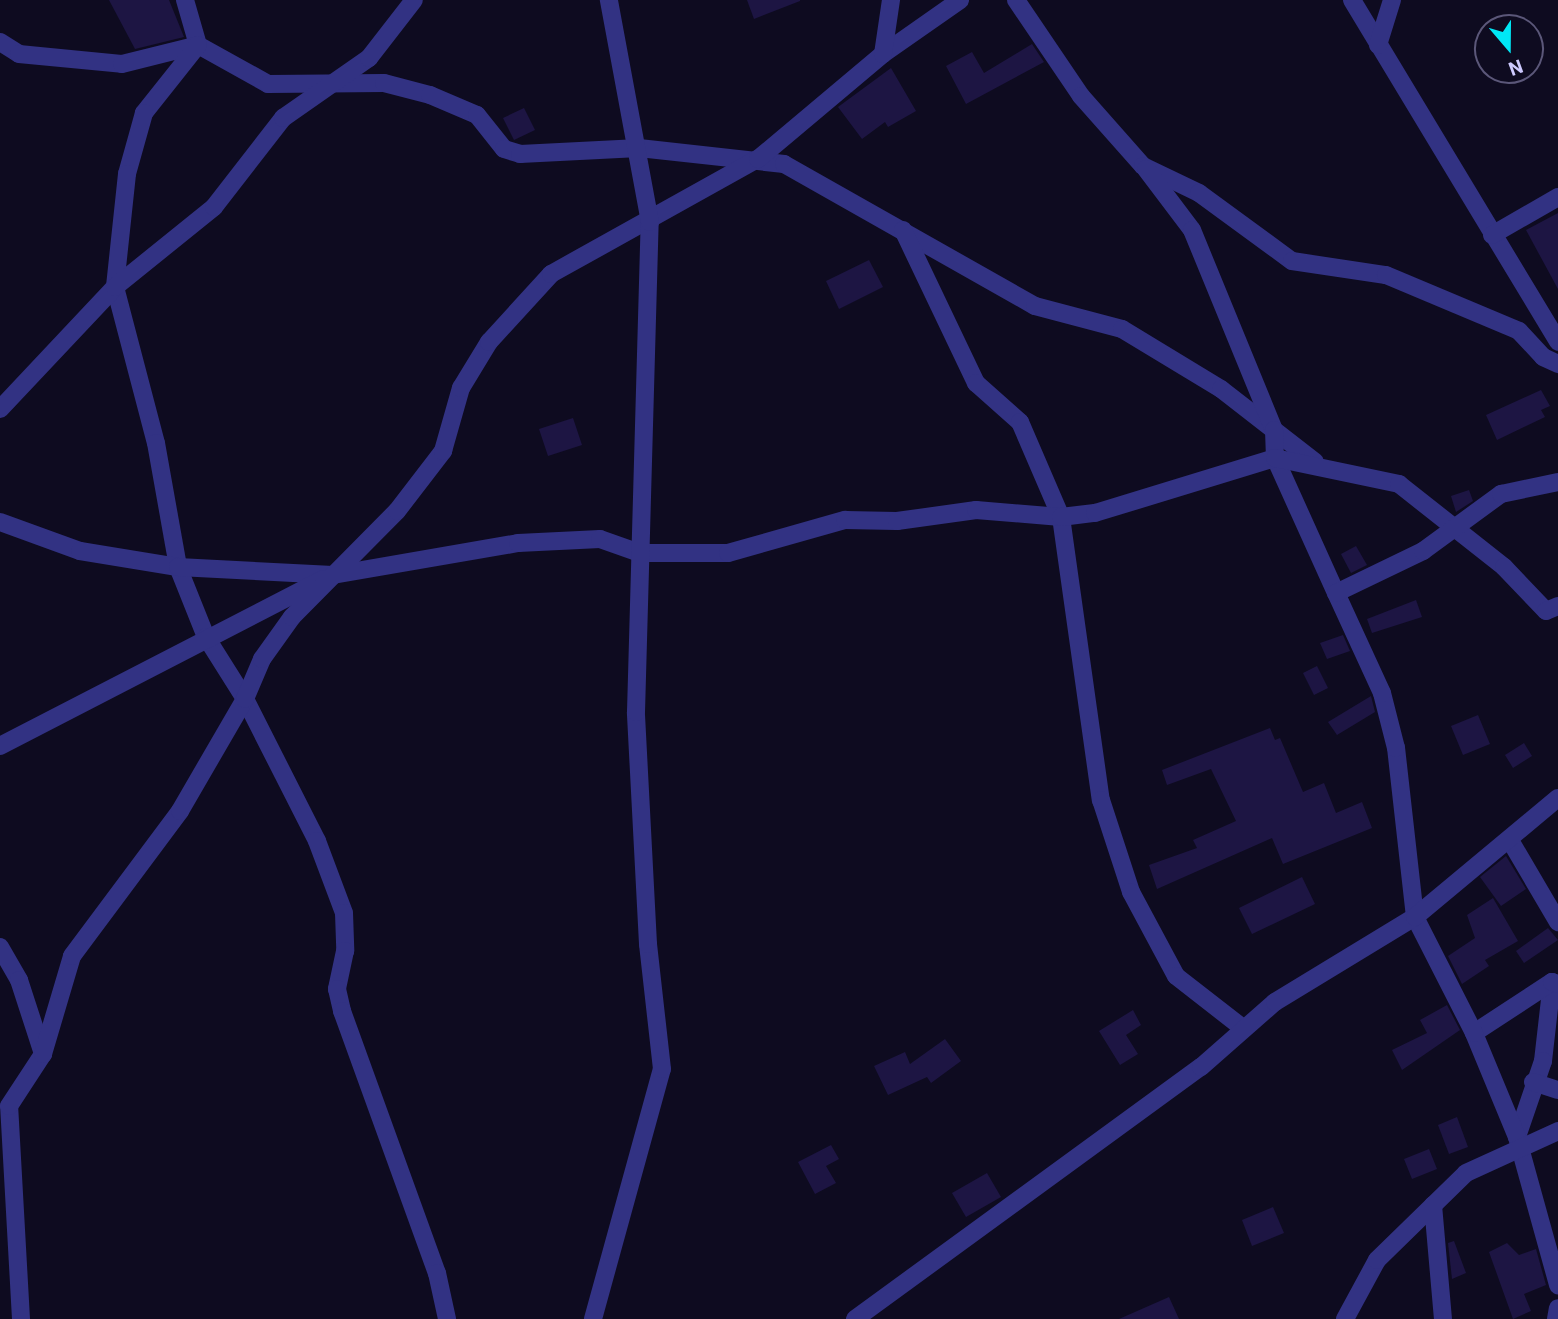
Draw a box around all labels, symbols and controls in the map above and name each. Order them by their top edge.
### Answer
north arrow [1474,14,1544,84]
text: N [1505,54,1526,80]

